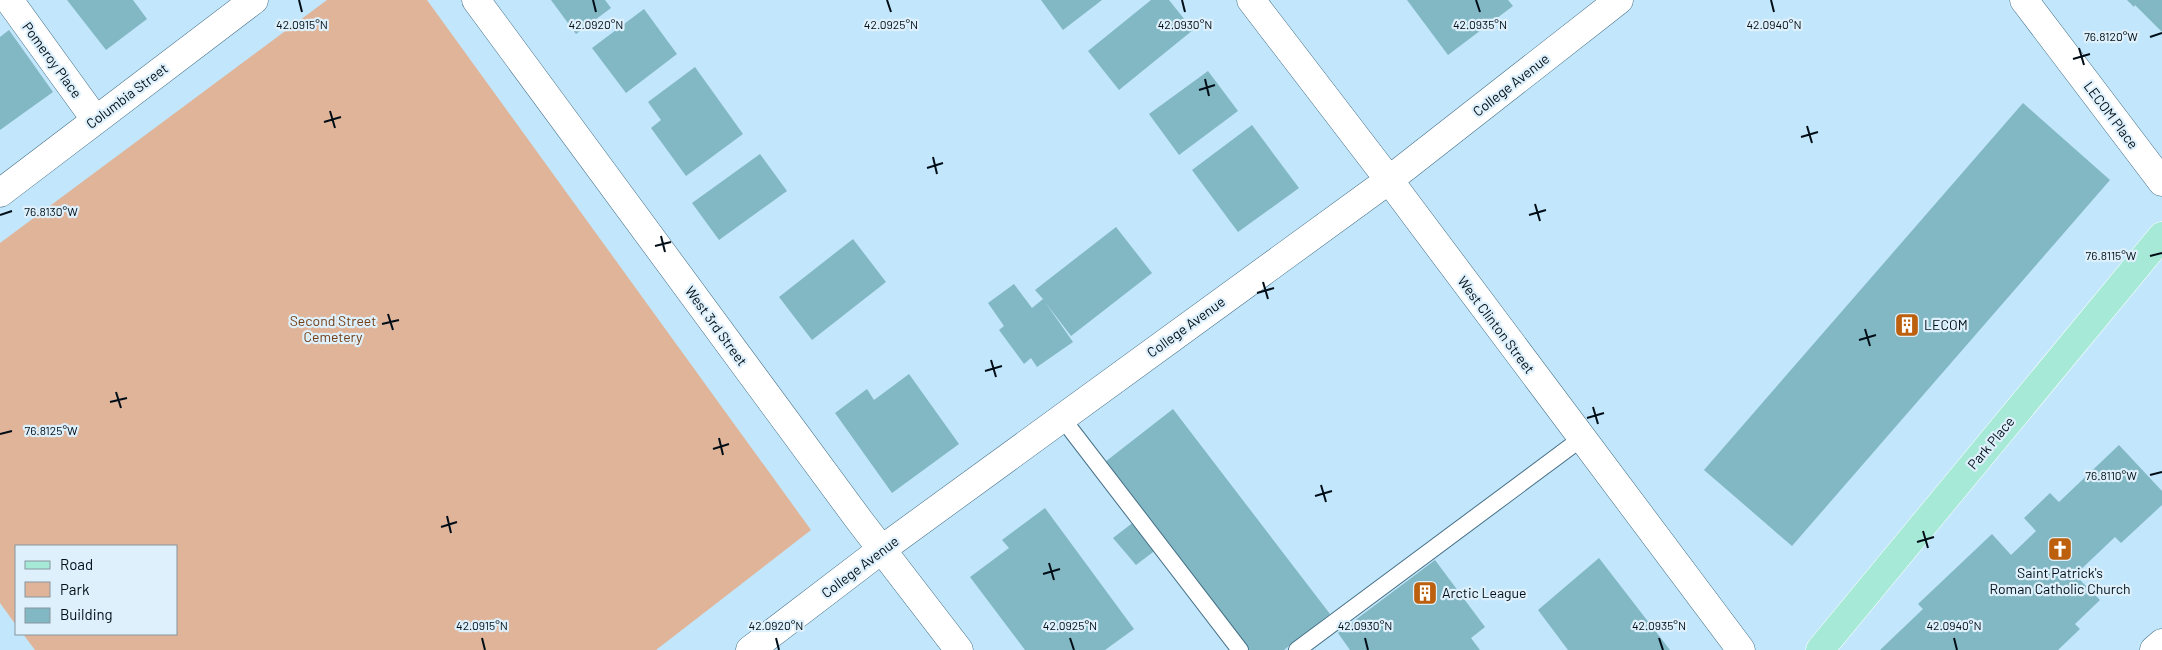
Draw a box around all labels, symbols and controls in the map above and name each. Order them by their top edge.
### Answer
text: 42.0915°N [276,17,328,31]
text: 42.0920°N [569,17,623,31]
text: 42.0925°N [864,17,918,31]
text: 42.0930°N [1158,17,1212,31]
text: 42.0935°N [1453,17,1507,31]
text: 42.0940°N [1746,17,1802,31]
street label: Pomeroy Place [19,18,86,101]
text: 76.8120°W [2084,29,2138,43]
street label: College Avenue [1469,50,1552,120]
street label: Columbia Street [83,59,171,132]
street label: LECOM Place [2081,78,2142,152]
text: 76.8130°W [24,204,78,218]
text: 76.8115°W [2086,248,2137,262]
street label: West Clinton Street [1454,273,1539,377]
street label: West 3rd Street [682,282,751,369]
street label: College Avenue [1143,293,1228,361]
park label: Second Street Cemetery [290,312,376,345]
building icon: LECOM [1894,312,1920,338]
place label: LECOM [1924,316,1968,333]
street label: Park Place [1964,413,2018,473]
text: 76.8125°W [24,423,78,437]
text: 76.8110°W [2085,468,2137,482]
street label: College Avenue [818,532,902,601]
church icon: Saint Patrick's Roman Catholic Church [2047,536,2073,562]
legend [15,545,178,635]
text: Road [60,555,93,573]
place label: Saint Patrick's Roman Catholic Church [1989,564,2131,597]
text: Park [60,580,90,598]
building icon: Arctic League [1412,580,1438,606]
place label: Arctic League [1442,584,1527,601]
text: Building [60,605,113,623]
text: 42.0915°N [456,618,508,632]
text: 42.0920°N [749,618,803,632]
text: 42.0925°N [1043,618,1097,632]
text: 42.0930°N [1338,618,1392,632]
text: 42.0935°N [1632,618,1686,632]
text: 42.0940°N [1926,618,1982,632]

